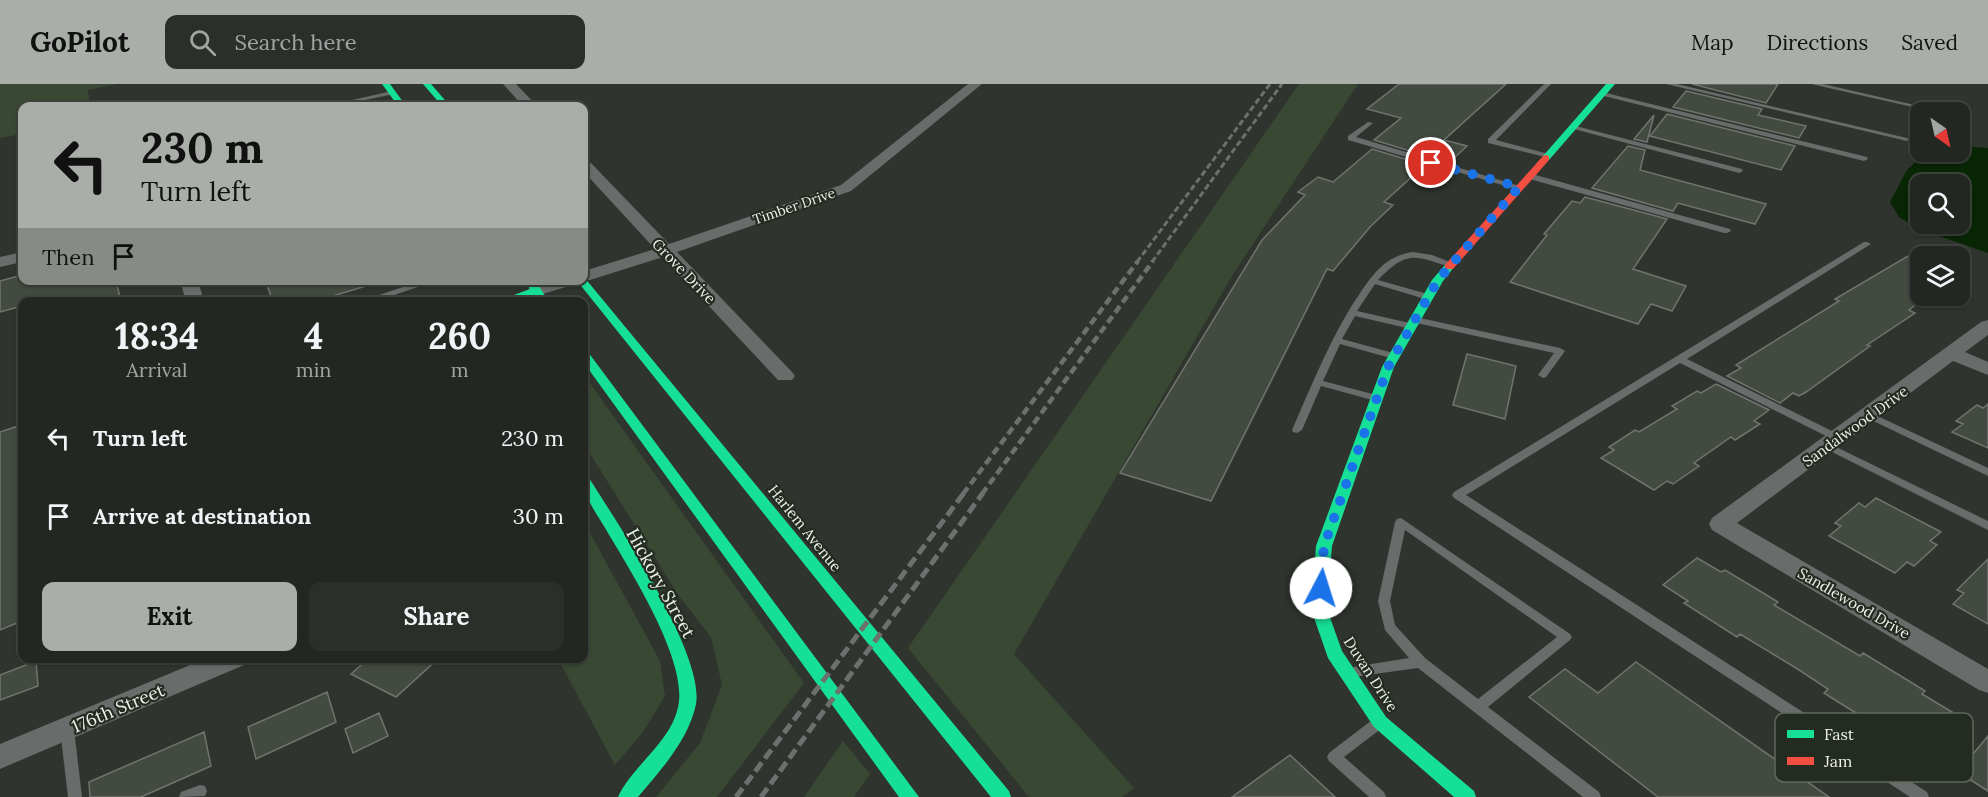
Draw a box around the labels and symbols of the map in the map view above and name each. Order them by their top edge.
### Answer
north arrow [1910,102,1970,162]
pin [1405,137,1456,188]
street label: Timber Drive [750,183,838,228]
street label: Grove Drive [648,234,720,308]
street label: Sandalwood Drive [1798,381,1912,471]
street label: Harlem Avenue [764,481,846,575]
street label: Hickory Street [621,524,701,642]
position arrow [1289,556,1353,620]
street label: Sandlewood Drive [1795,563,1913,643]
street label: Duvan Drive [1340,633,1402,715]
street label: 176th Street [68,678,168,738]
legend [1775,713,1973,782]
text: Fast [1824,724,1855,744]
text: Jam [1823,751,1852,771]

